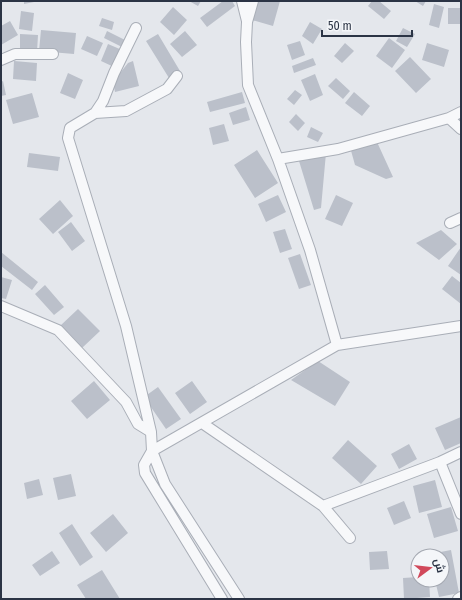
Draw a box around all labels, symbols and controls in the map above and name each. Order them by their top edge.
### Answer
scale bar [322,12,412,38]
text: 50 m [328,19,352,33]
north arrow [410,548,450,588]
text: ش [431,557,447,574]

